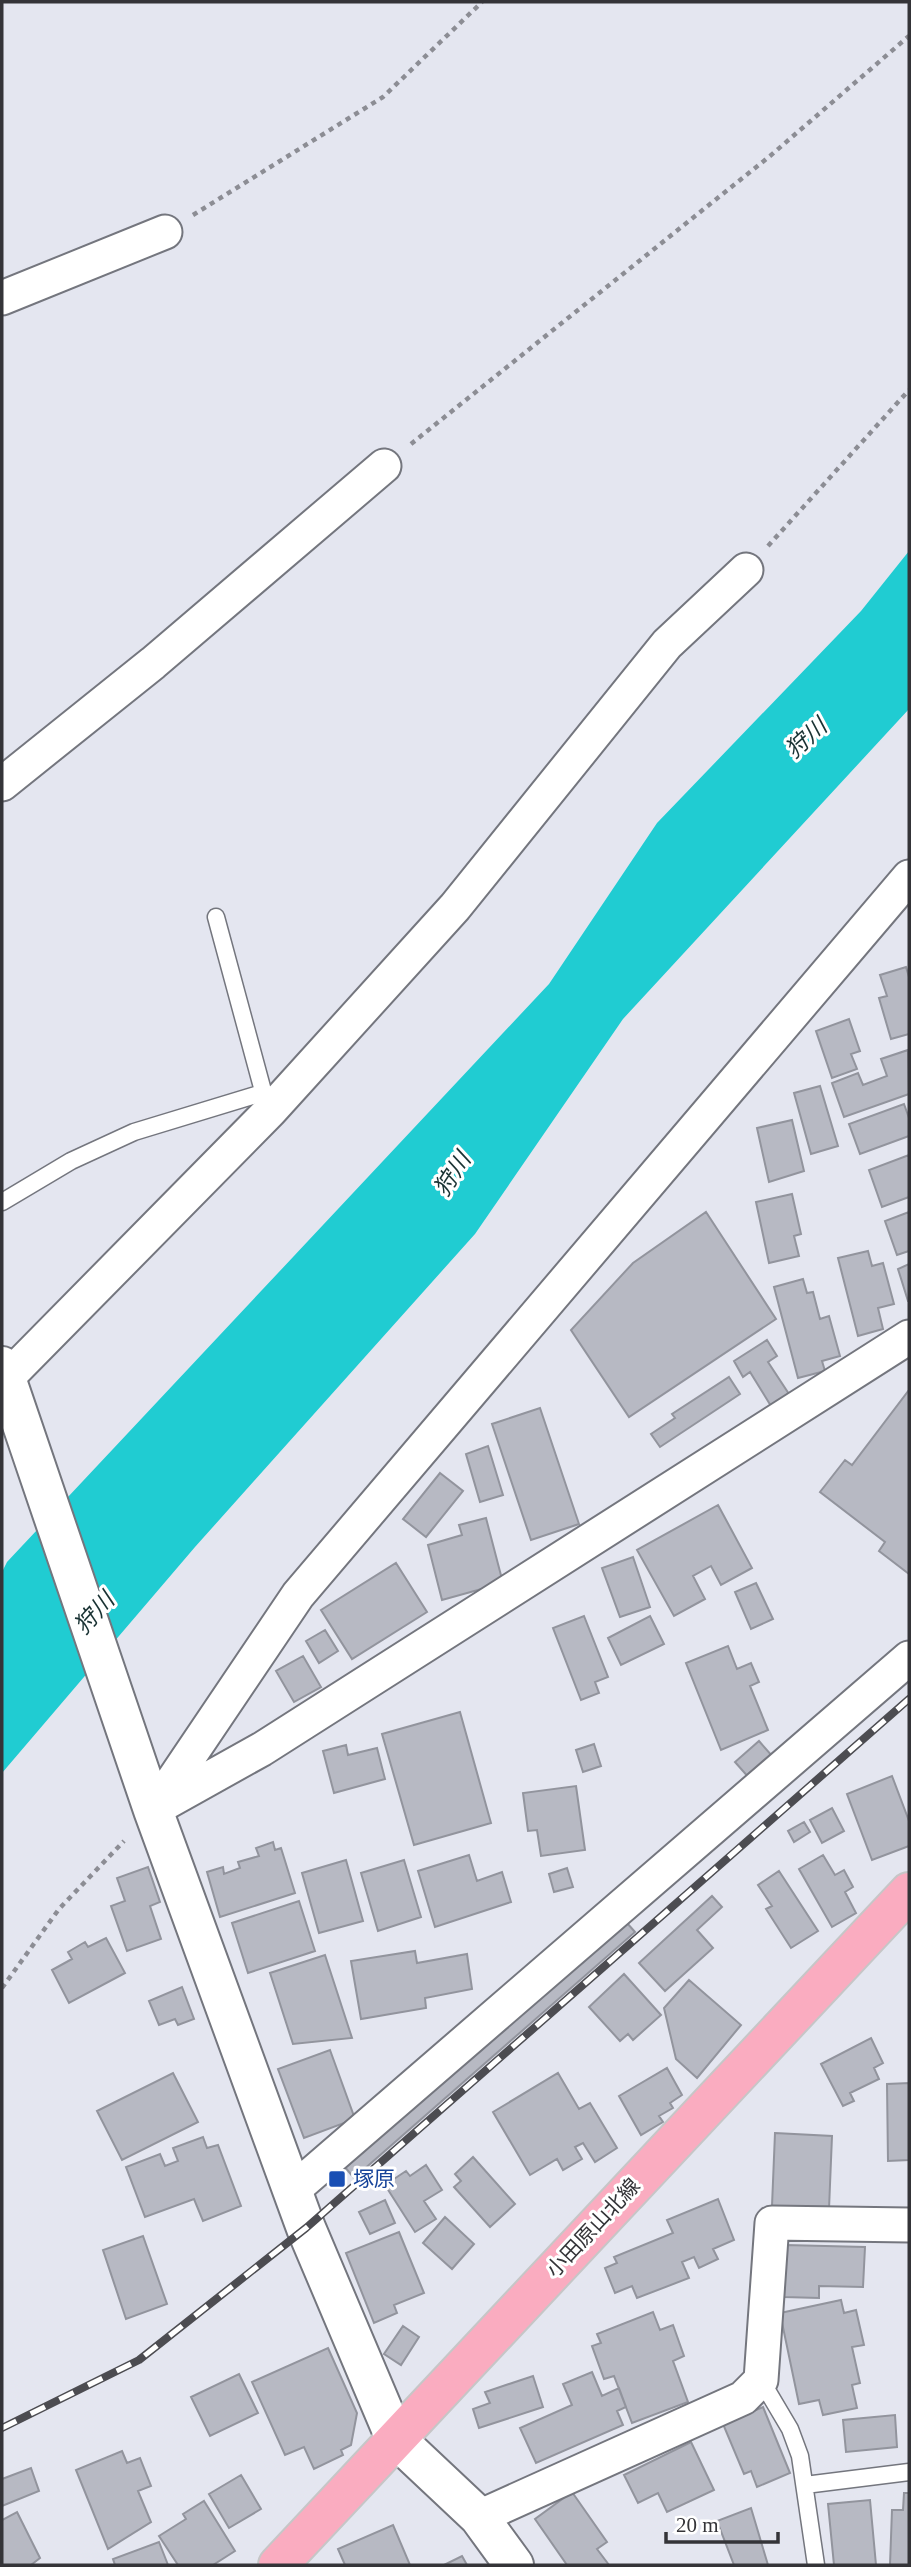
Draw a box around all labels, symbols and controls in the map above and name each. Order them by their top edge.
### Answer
water label: 狩川 [781,712,834,763]
water label: 狩川 [429,1146,477,1200]
water label: 狩川 [70,1586,121,1639]
place label: 塚原 [353,2167,395,2191]
marker: 塚原 [327,2169,347,2189]
street label: 小田原山北線 [541,2174,645,2282]
scale bar [666,2500,778,2544]
text: 20 m [676,2513,719,2537]

